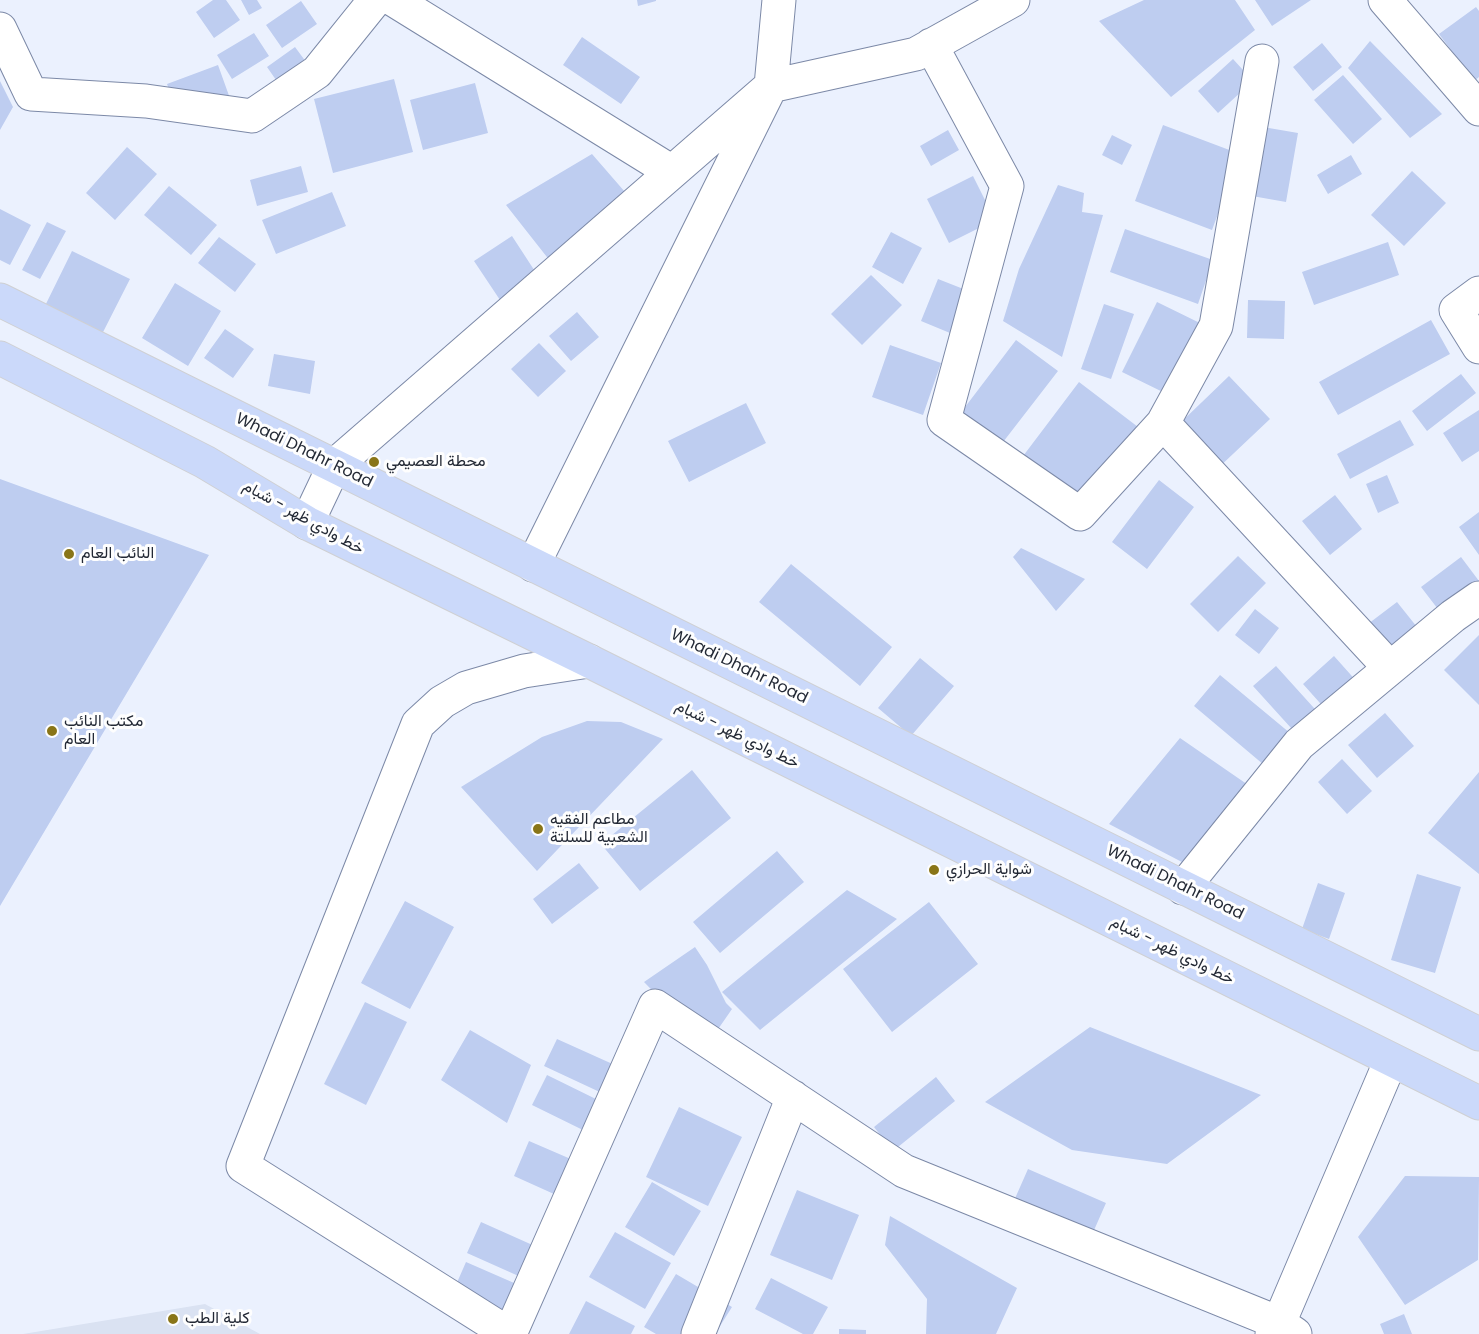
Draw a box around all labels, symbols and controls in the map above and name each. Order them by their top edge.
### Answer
street label: Whadi Dhahr Road [232,409,376,493]
place label: محطة العصيمي [386,452,486,472]
marker: محطة العصيمي [367,455,381,469]
street label: خط وادي ظهر - شبام [239,477,367,559]
place label: النائب العام [81,544,154,564]
marker: النائب العام [62,547,76,561]
street label: Whadi Dhahr Road [667,625,811,709]
street label: خط وادي ظهر - شبام [672,697,802,773]
place label: مكتب النائب العام [64,712,143,750]
marker: مكتب النائب العام [45,724,59,738]
place label: مطاعم الفقيه الشعبية للسلتة [550,810,648,848]
marker: مطاعم الفقيه الشعبية للسلتة [531,822,545,836]
street label: Whadi Dhahr Road [1103,841,1247,925]
place label: شواية الحرازي [946,860,1032,880]
marker: شواية الحرازي [927,863,941,877]
street label: خط وادي ظهر - شبام [1107,913,1237,989]
place label: كلية الطب [185,1309,250,1329]
marker: كلية الطب [166,1312,180,1326]

